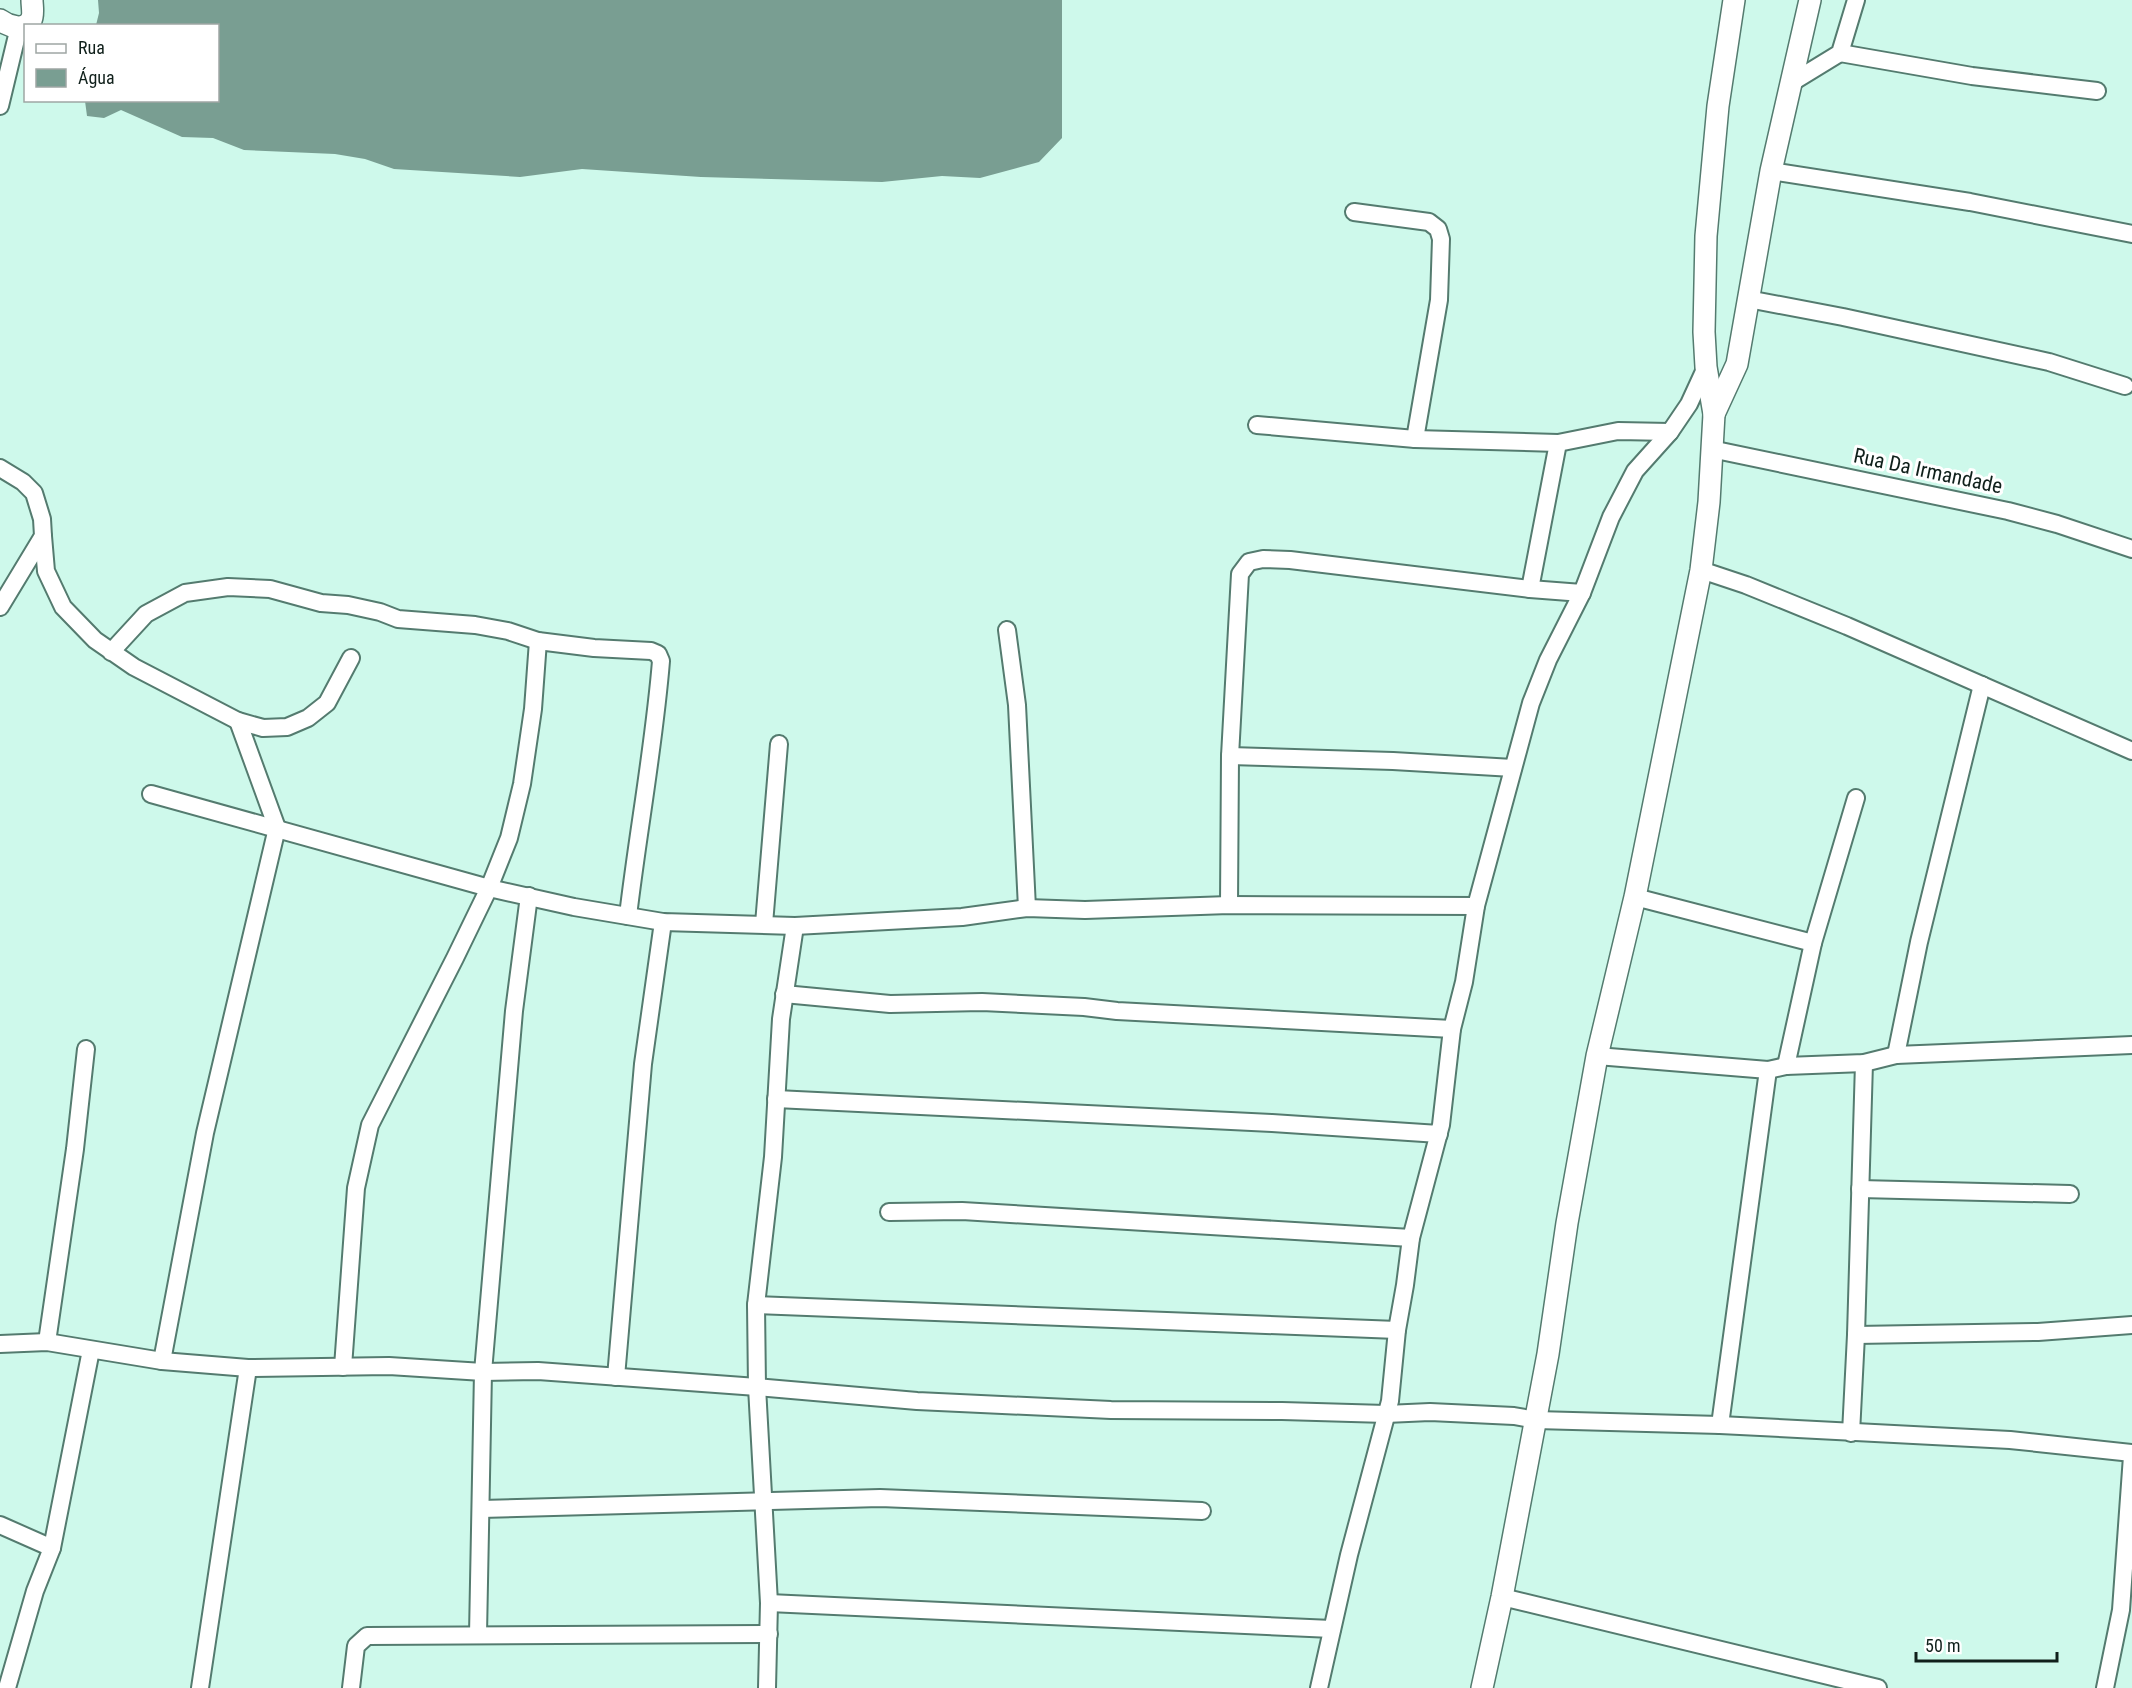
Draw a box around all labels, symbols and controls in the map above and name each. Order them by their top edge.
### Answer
legend [24,24,219,102]
text: Rua [78,37,105,58]
text: Água [78,67,115,88]
street label: Rua Da Irmandade [1851,444,2005,499]
scale bar [1916,1625,2057,1663]
text: 50 m [1925,1635,1960,1656]

